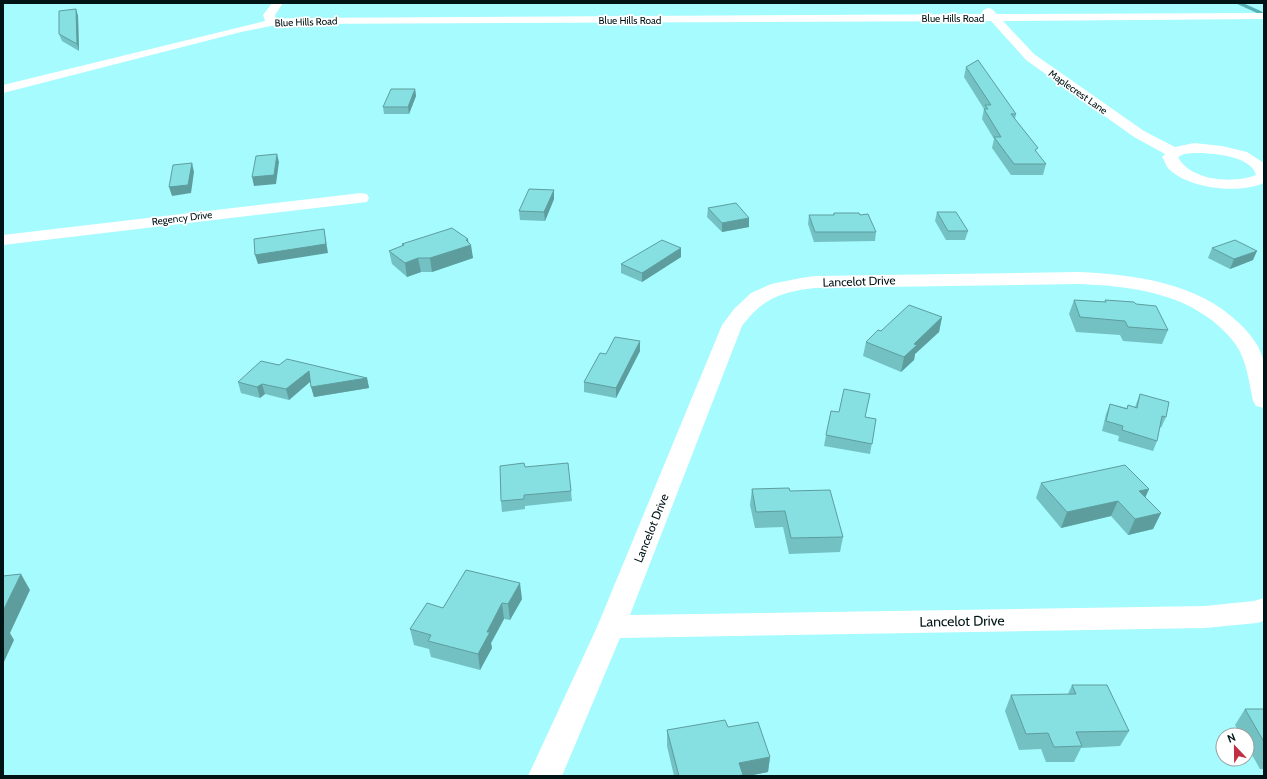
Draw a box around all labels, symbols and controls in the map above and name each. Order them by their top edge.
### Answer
street label: Blue Hills Road [922,12,984,25]
street label: Blue Hills Road [274,14,338,30]
street label: Blue Hills Road [599,14,661,27]
street label: Maplecrest Lane [1046,67,1110,117]
street label: Regency Drive [151,208,213,228]
street label: Lancelot Drive [822,272,896,290]
street label: Lancelot Drive [630,491,672,565]
street label: Lancelot Drive [919,611,1005,631]
north arrow [1215,727,1255,767]
text: N [1225,730,1237,746]

